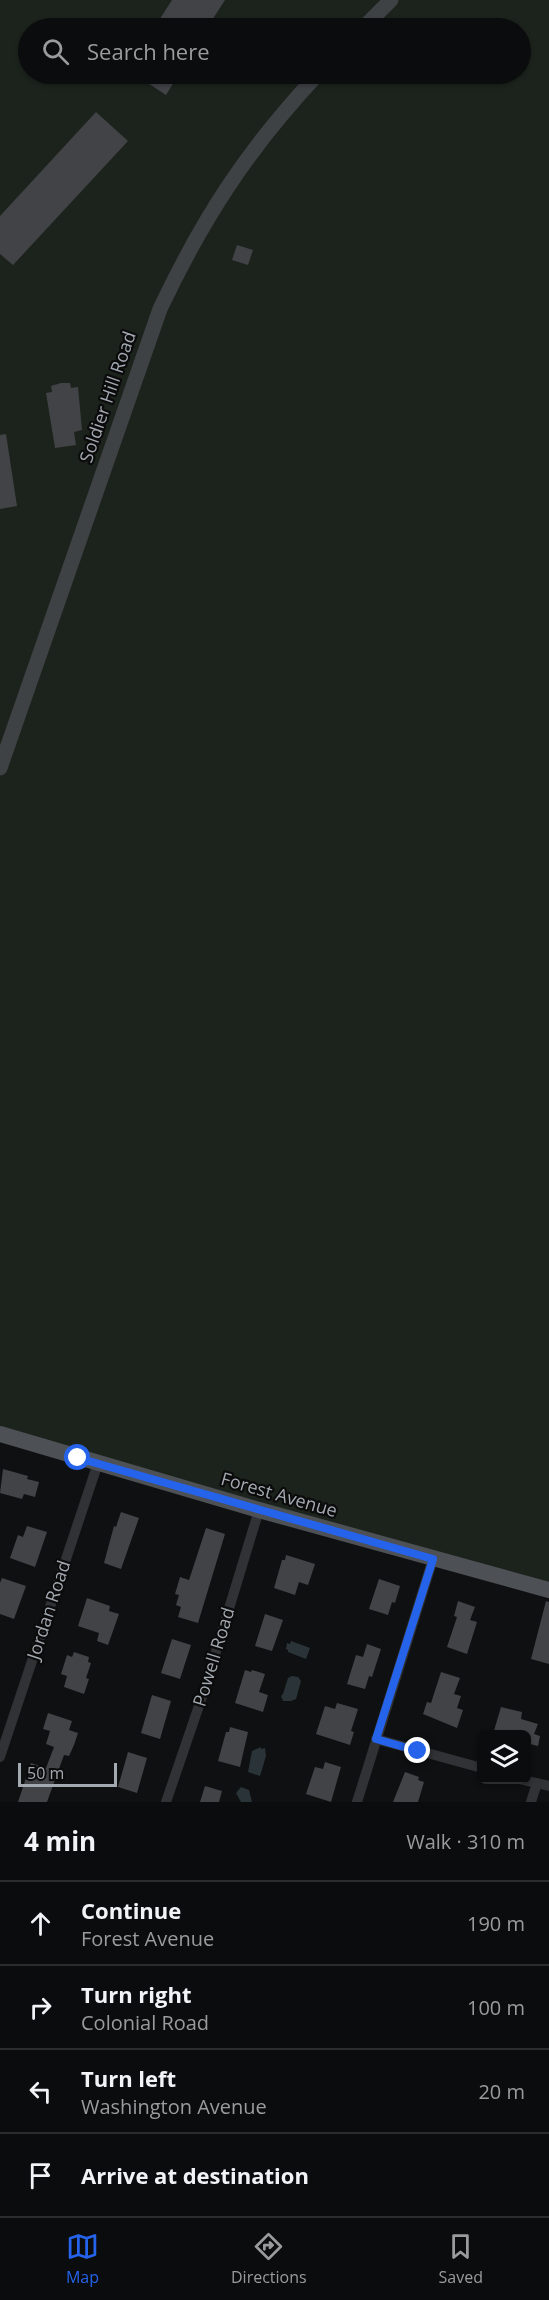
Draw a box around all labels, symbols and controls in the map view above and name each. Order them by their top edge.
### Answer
search box [18,18,531,84]
icon: search [39,35,72,68]
text: Search here [87,36,210,66]
street label: Soldier Hill Road [73,328,141,466]
route start [64,1444,90,1470]
street label: Forest Avenue [218,1466,340,1522]
street label: Jordan Road [20,1557,75,1664]
street label: Powell Road [187,1604,239,1709]
map controls [477,1730,531,1784]
button: layers [477,1730,531,1784]
route end [404,1737,430,1763]
scale bar [18,1760,117,1788]
text: 50 m [27,1762,64,1784]
text: 4 min [24,1823,96,1859]
text: Walk · 310 m [406,1828,525,1855]
text: Continue [81,1895,181,1925]
icon: ahead [24,1907,57,1940]
text: 190 m [467,1910,525,1937]
text: Forest Avenue [81,1925,214,1952]
text: Turn right [81,1979,192,2009]
icon: right [24,1991,57,2024]
text: 100 m [467,1994,525,2021]
text: Colonial Road [81,2009,209,2036]
text: Turn left [81,2063,176,2093]
icon: left [24,2075,57,2108]
text: 20 m [478,2078,525,2105]
text: Washington Avenue [81,2093,267,2120]
icon: arrive [24,2159,57,2192]
text: Arrive at destination [81,2160,309,2190]
tab: Map [66,2230,99,2288]
tab: Directions [231,2230,307,2288]
tab: Saved [439,2230,483,2288]

